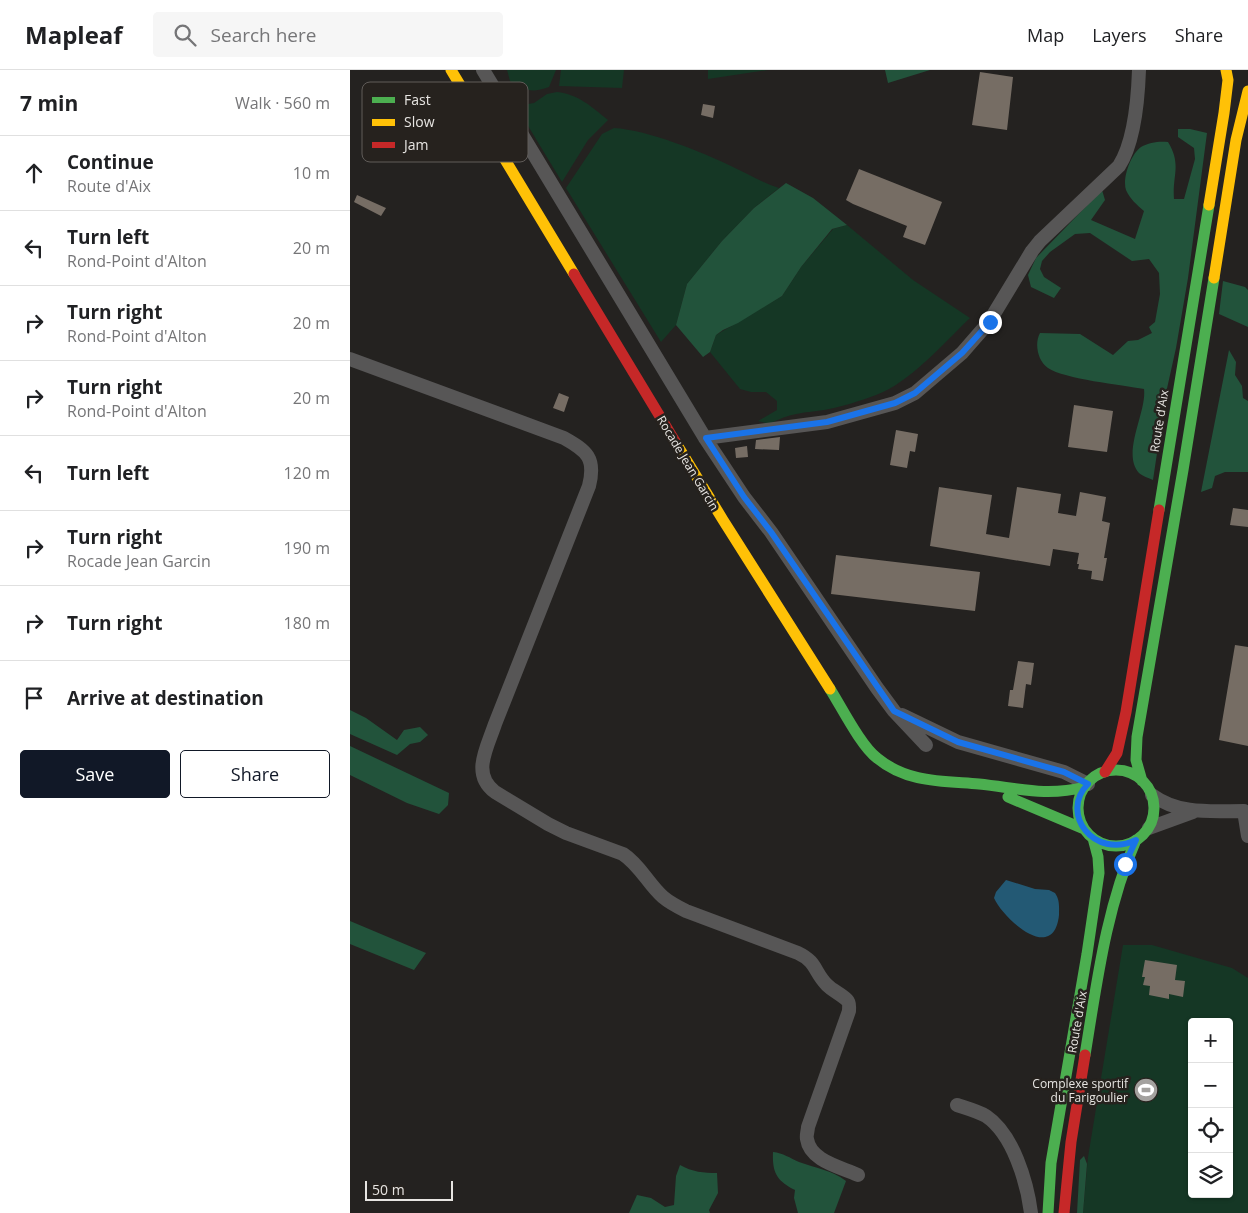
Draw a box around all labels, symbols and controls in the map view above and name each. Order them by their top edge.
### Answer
search box [153,12,503,57]
text: Mapleaf [25,18,123,51]
icon: search [171,21,199,49]
text: Search here [211,22,316,48]
text: Map [1027,23,1064,47]
text: Layers [1092,23,1147,47]
text: Share [1175,23,1223,47]
legend [362,82,528,162]
text: 7 min [20,89,78,117]
text: Fast [404,90,431,109]
text: Walk · 560 m [235,92,330,114]
text: Slow [404,112,435,131]
text: Jam [402,135,429,154]
text: Continue [67,149,154,175]
icon: ahead [20,159,48,187]
text: 10 m [293,162,330,184]
text: Route d'Aix [67,175,151,197]
text: Turn left [67,224,149,250]
icon: left [20,234,48,262]
text: 20 m [293,237,330,259]
text: Rond-Point d'Alton [67,250,207,272]
text: Turn right [67,299,162,325]
icon: right [20,309,48,337]
route end [979,311,1002,334]
text: 20 m [293,312,330,334]
text: Rond-Point d'Alton [67,325,207,347]
text: Turn right [67,374,162,400]
icon: right [20,384,48,412]
text: 20 m [293,387,330,409]
street label: Route d'Aix [1146,388,1172,453]
text: Rond-Point d'Alton [67,400,207,422]
street label: Rocade Jean Garcin [653,412,723,514]
icon: left [20,459,48,487]
text: Turn left [67,460,149,486]
text: 120 m [284,462,330,484]
text: Turn right [67,524,162,550]
icon: right [20,534,48,562]
text: 190 m [284,537,330,559]
text: Rocade Jean Garcin [67,550,211,572]
icon: right [20,609,48,637]
text: Turn right [67,610,162,636]
text: 180 m [284,612,330,634]
icon: arrive [20,684,48,712]
text: Arrive at destination [67,685,264,711]
button: Save [20,750,170,798]
button: Share [180,750,330,798]
route start [1114,853,1137,876]
street label: Route d'Aix [1063,989,1091,1054]
map controls [1188,1018,1233,1198]
button: + [1188,1018,1233,1063]
button: − [1188,1063,1233,1108]
place label: Complexe sportif du Farigoulier [1032,1075,1129,1106]
sports icon: Complexe sportif du Farigoulier [1133,1077,1159,1103]
button: locate [1188,1108,1233,1153]
button: layers [1188,1153,1233,1198]
scale bar [365,1178,452,1201]
text: 50 m [372,1180,405,1199]

